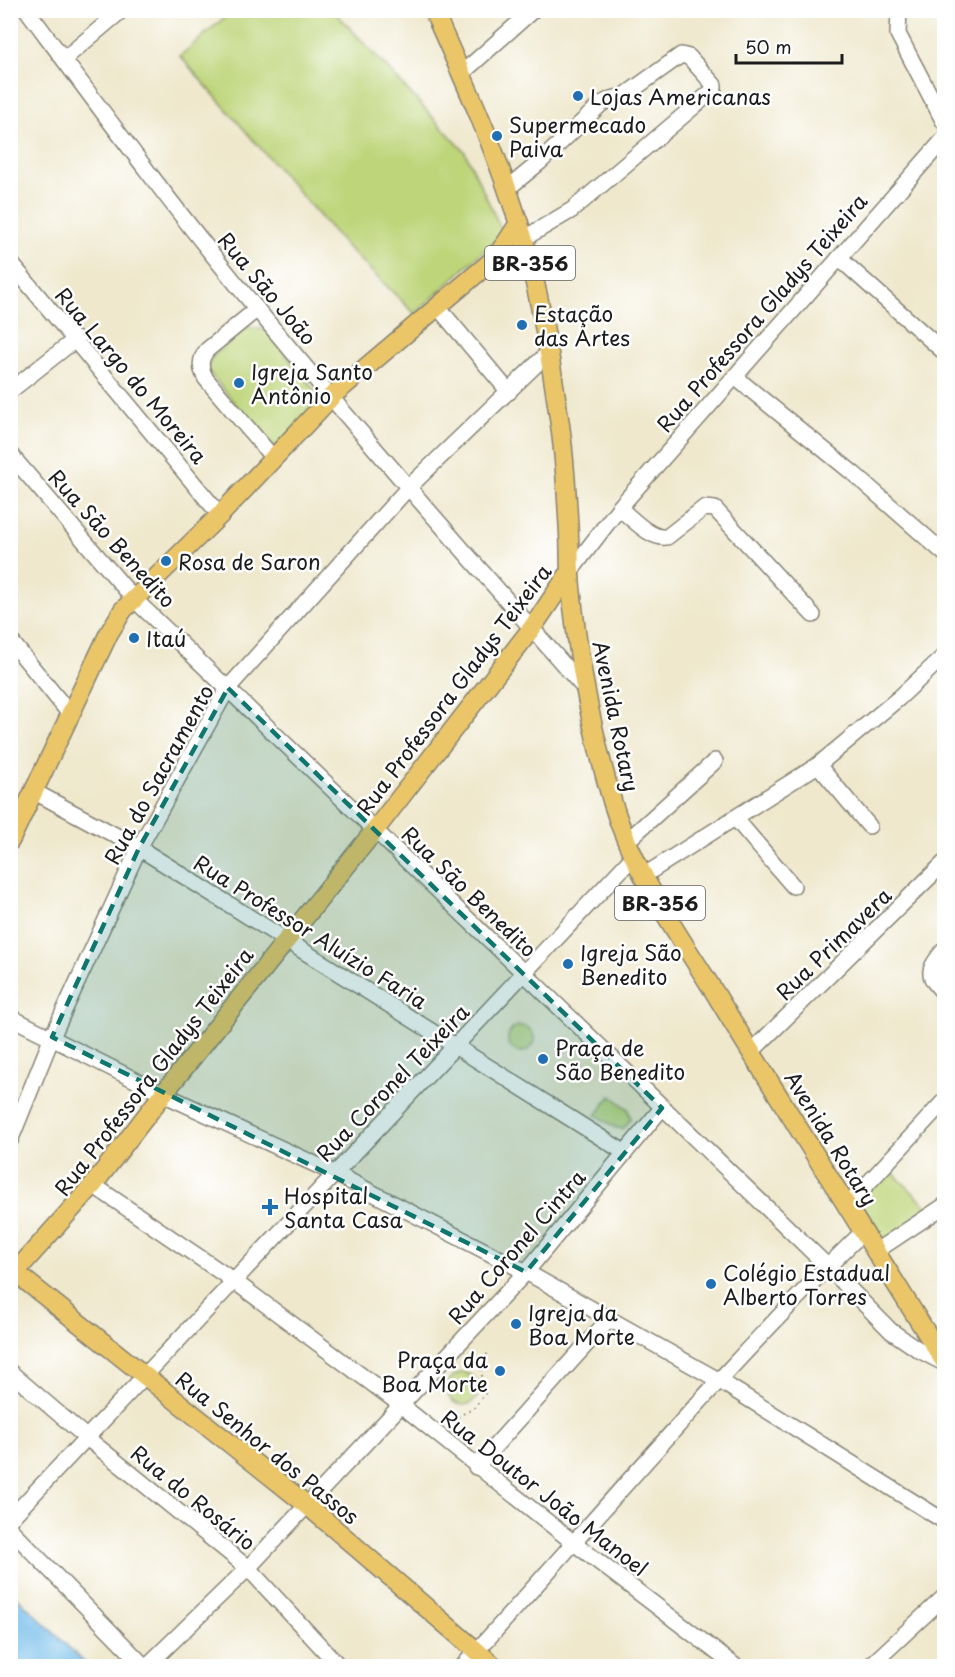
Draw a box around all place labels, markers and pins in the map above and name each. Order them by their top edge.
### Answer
place label: Lojas Americanas [590,80,771,112]
marker: Lojas Americanas [571,89,585,103]
place label: Supermecado Paiva [509,108,646,164]
marker: Supermecado Paiva [490,129,504,143]
place label: Estação das Artes [534,297,630,353]
marker: Estação das Artes [515,318,529,332]
place label: Igreja Santo Antônio [251,355,373,411]
marker: Igreja Santo Antônio [232,376,246,390]
place label: Rosa de Saron [178,545,321,577]
marker: Rosa de Saron [159,554,173,568]
place label: Itaú [146,622,186,654]
marker: Itaú [127,631,141,645]
place label: Igreja São Benedito [580,936,682,992]
marker: Igreja São Benedito [561,957,575,971]
place label: Praça de São Benedito [555,1031,685,1087]
marker: Praça de São Benedito [536,1052,550,1066]
place label: Hospital Santa Casa [284,1179,403,1235]
marker: Hospital Santa Casa [261,1198,279,1216]
place label: Colégio Estadual Alberto Torres [723,1256,890,1312]
marker: Colégio Estadual Alberto Torres [704,1277,718,1291]
place label: Igreja da Boa Morte [528,1296,635,1352]
marker: Igreja da Boa Morte [509,1317,523,1331]
place label: Praça da Boa Morte [381,1343,489,1399]
marker: Praça da Boa Morte [493,1364,507,1378]

